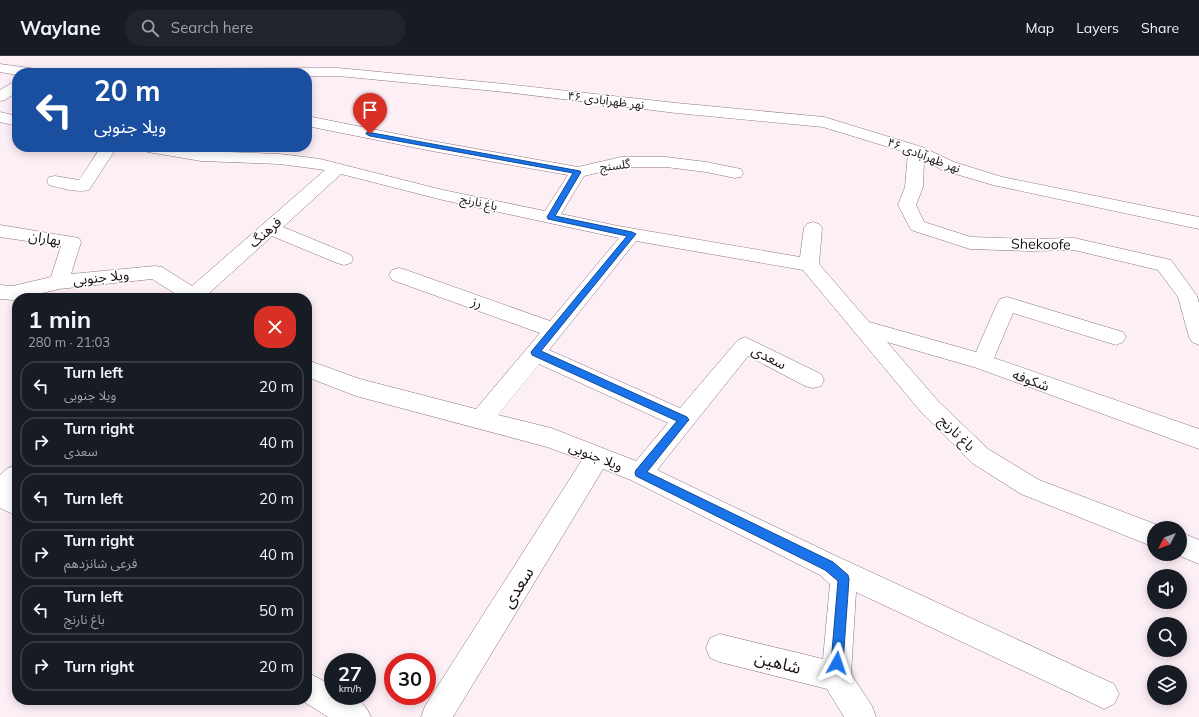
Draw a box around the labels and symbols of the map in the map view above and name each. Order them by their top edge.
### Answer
street label: نهر ظهرآبادی ۴۶ [567,88,645,112]
pin [353,93,387,134]
street label: نهر ظهرآبادی ۴۶ [885,134,963,176]
street label: گلسنج [599,156,632,176]
street label: باغ نارنج [459,191,499,215]
street label: فرهنگ [245,213,285,251]
street label: بهاران [27,227,63,249]
street label: Shekoofe [1011,234,1071,254]
street label: ویلا جنوبی [72,265,130,289]
street label: رز [468,291,485,312]
street label: سعدی [749,341,789,373]
street label: شکوفه [1010,365,1052,395]
street label: باغ نارنج [934,411,979,456]
street label: ویلا جنوبی [567,437,625,475]
north arrow [1147,521,1187,561]
street label: سعدی [496,563,538,612]
position arrow [816,642,858,684]
street label: شاهین [753,646,803,679]
speed limit sign: 30 [384,653,436,705]

